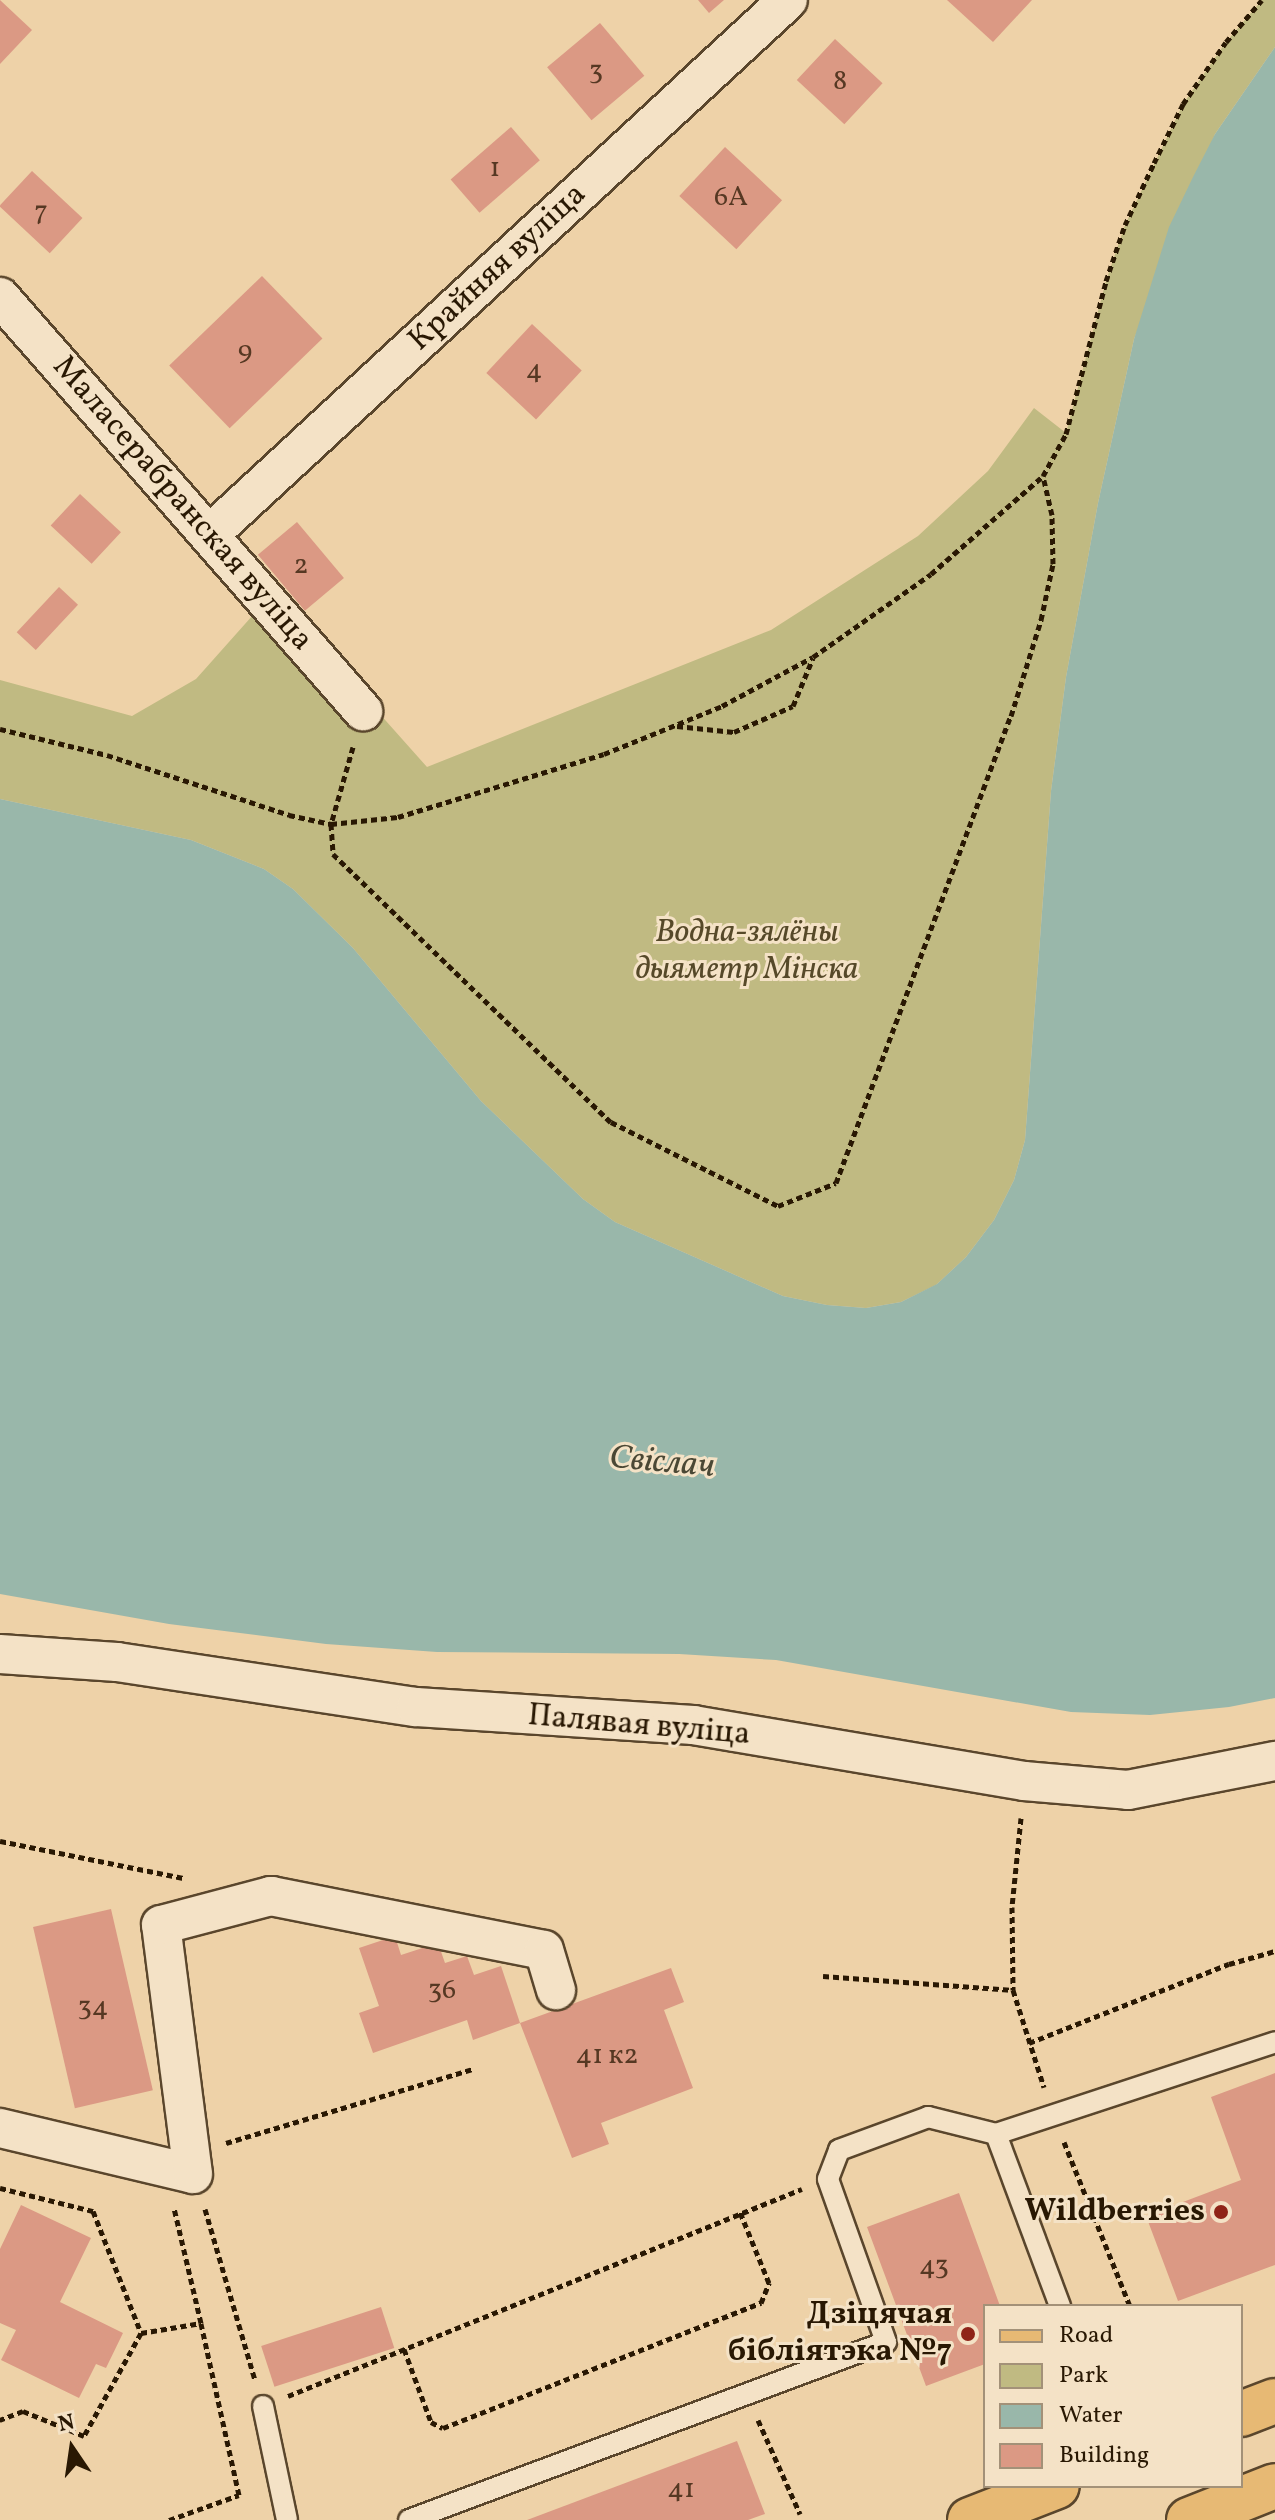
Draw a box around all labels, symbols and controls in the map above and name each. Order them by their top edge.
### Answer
house number: 3 [589,55,603,89]
house number: 8 [833,65,847,99]
house number: 1 [490,152,500,186]
street label: Крайняя вуліца [401,176,595,360]
house number: 6А [714,181,748,215]
house number: 7 [34,195,48,229]
house number: 9 [238,335,252,369]
street label: Маласерабранская вуліца [43,349,321,659]
house number: 4 [526,354,542,388]
house number: 2 [293,549,309,583]
park label: Водна-зялёны дыяметр Мінска [636,915,858,990]
water label: Свіслач [608,1438,716,1488]
street label: Палявая вуліца [526,1697,752,1755]
house number: 36 [428,1974,456,2008]
house number: 34 [77,1991,109,2025]
house number: 41 к2 [575,2039,639,2073]
place label: Wildberries [1025,2193,1205,2231]
marker: Wildberries [1212,2203,1230,2221]
house number: 43 [919,2250,949,2284]
place label: Дзіцячая бібліятэка №7 [728,2297,952,2372]
legend [983,2304,1243,2488]
text: Road [1059,2319,1113,2353]
marker: Дзіцячая бібліятэка №7 [959,2325,977,2343]
text: Park [1059,2359,1108,2393]
text: Water [1059,2399,1123,2433]
text: N [55,2407,78,2441]
north arrow [32,2408,112,2488]
text: Building [1059,2439,1149,2473]
house number: 41 [667,2473,695,2507]

